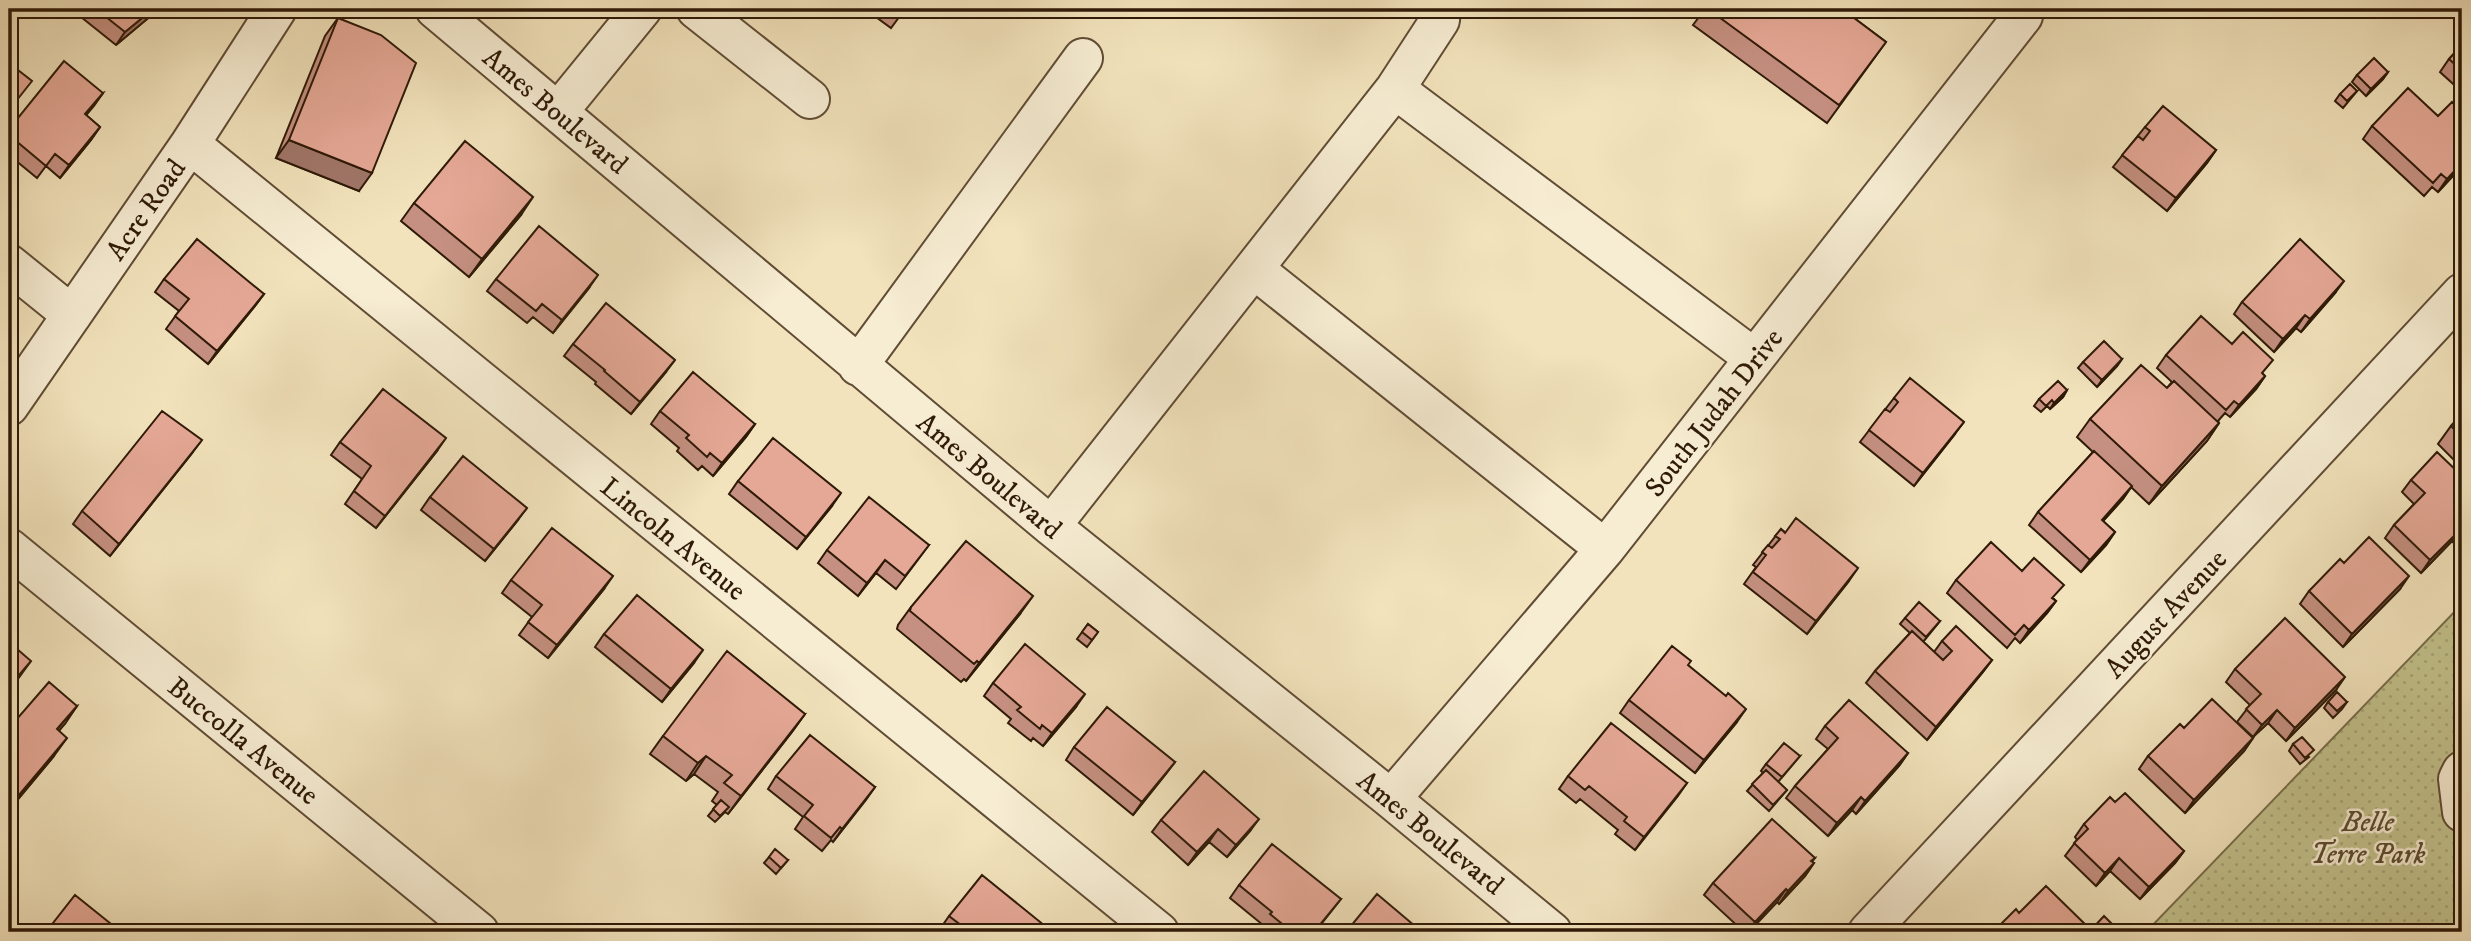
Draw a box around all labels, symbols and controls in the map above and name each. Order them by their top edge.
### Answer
street label: Ames Boulevard [475,40,635,182]
street label: Acre Road [99,152,194,267]
street label: South Judah Drive [1637,322,1791,504]
street label: Ames Boulevard [909,405,1069,547]
street label: Lincoln Avenue [593,470,753,609]
street label: August Avenue [2098,542,2235,686]
street label: Buccolla Avenue [160,670,326,813]
street label: Ames Boulevard [1349,763,1511,903]
park label: Belle Terre Park [2310,805,2426,872]

